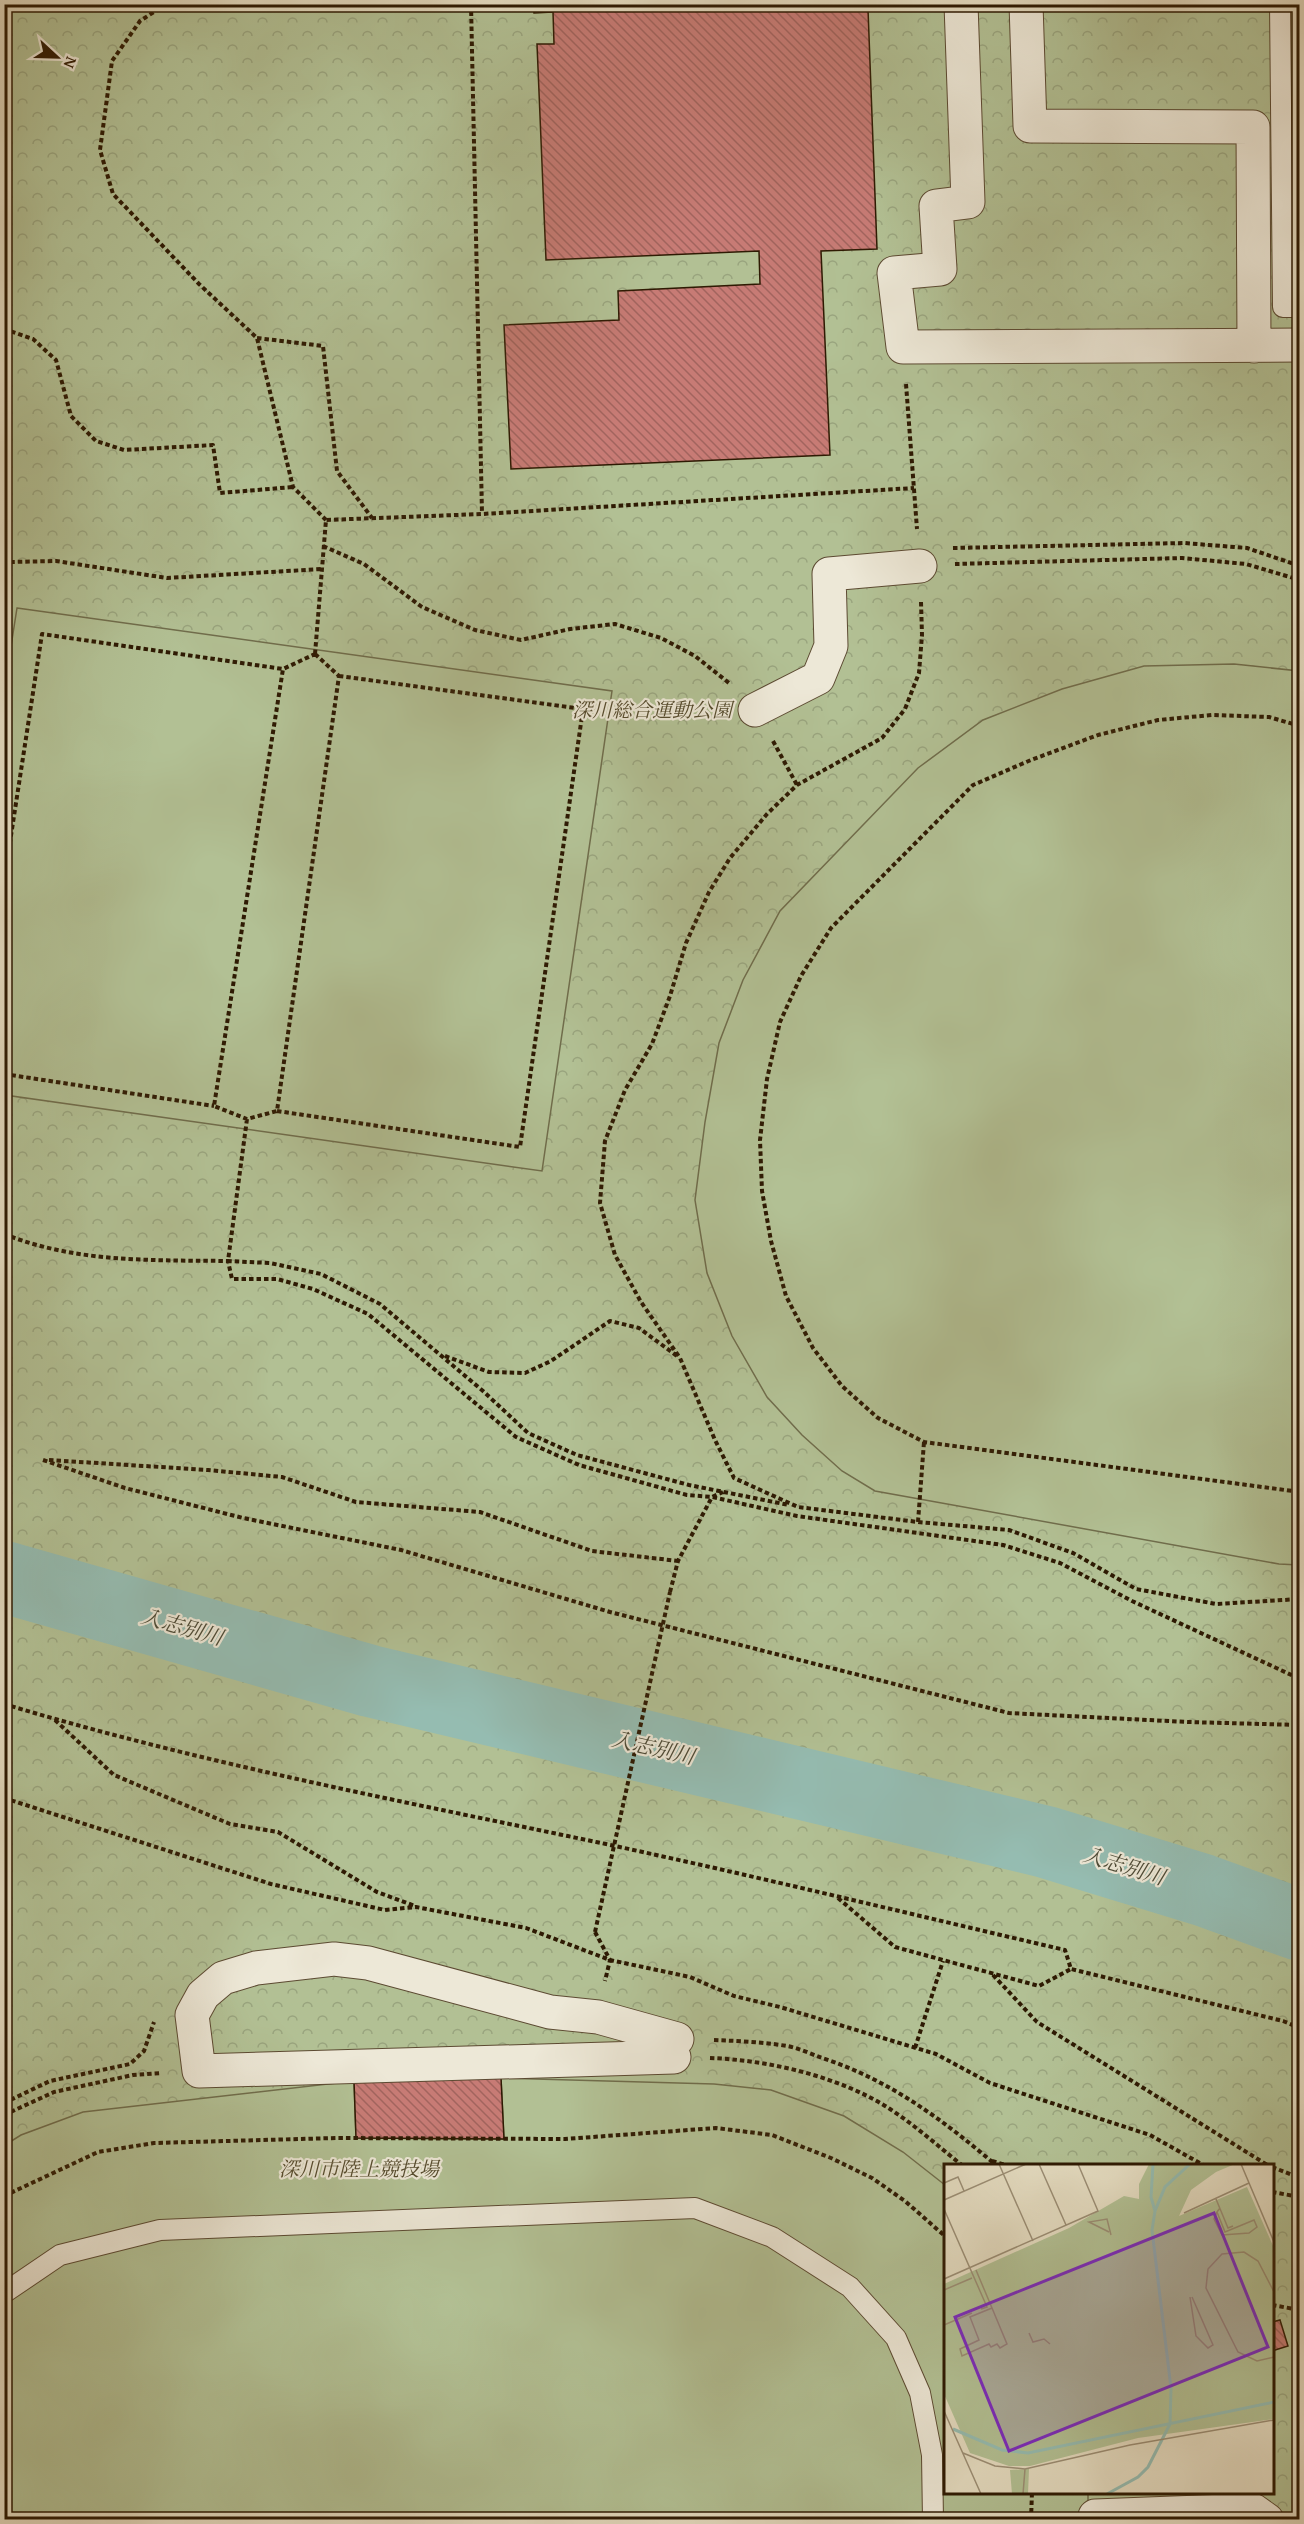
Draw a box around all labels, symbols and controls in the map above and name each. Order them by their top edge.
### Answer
north arrow [27,27,87,87]
text: N [58,53,84,72]
park label: 深川総合運動公園 [572,695,735,724]
water label: 入志別川 [137,1600,229,1654]
water label: 入志別川 [609,1723,699,1773]
water label: 入志別川 [1079,1838,1171,1893]
park label: 深川市陸上競技場 [279,2154,441,2183]
inset map [944,2164,1274,2494]

